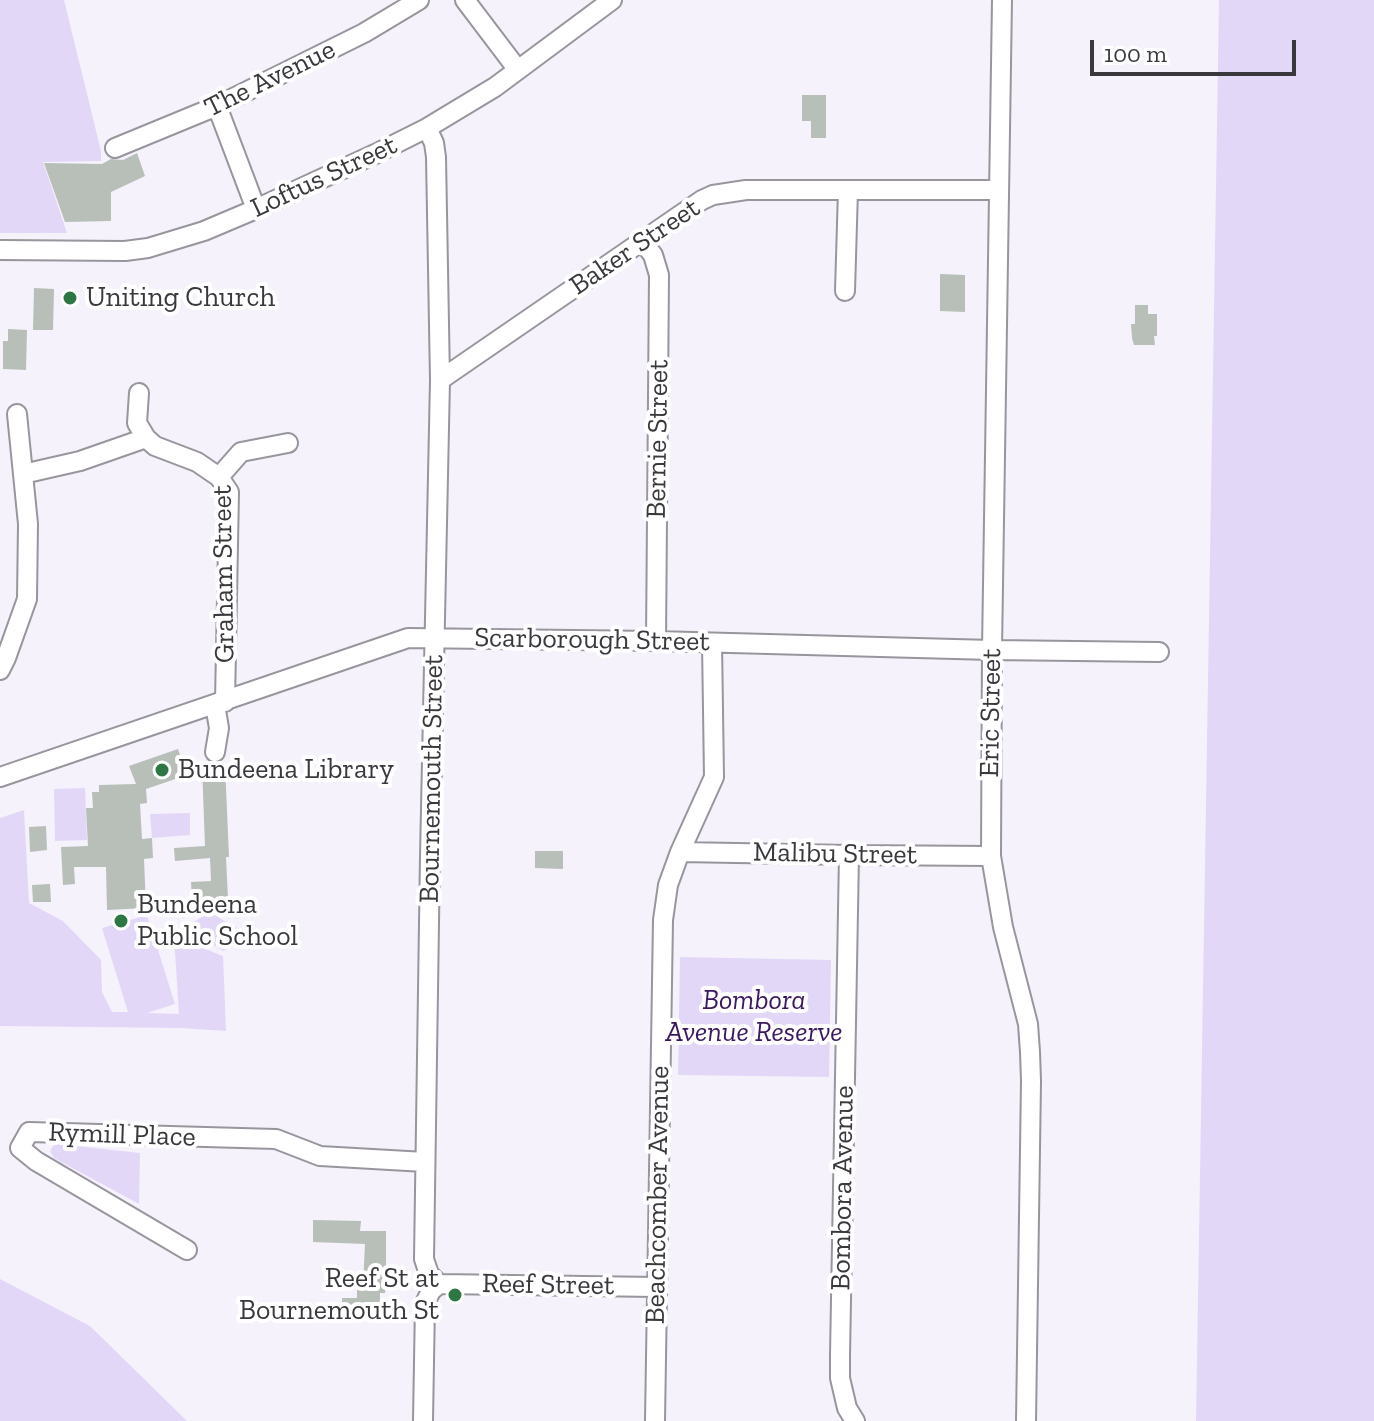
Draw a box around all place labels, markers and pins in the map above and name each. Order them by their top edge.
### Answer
place label: Uniting Church [86,281,275,315]
marker: Uniting Church [61,289,79,307]
place label: Bundeena Library [178,753,394,787]
marker: Bundeena Library [153,761,171,779]
place label: Bundeena Public School [137,888,298,954]
marker: Bundeena Public School [112,912,130,930]
place label: Reef St at Bournemouth St [239,1262,439,1328]
marker: Reef St at Bournemouth St [446,1286,464,1304]

